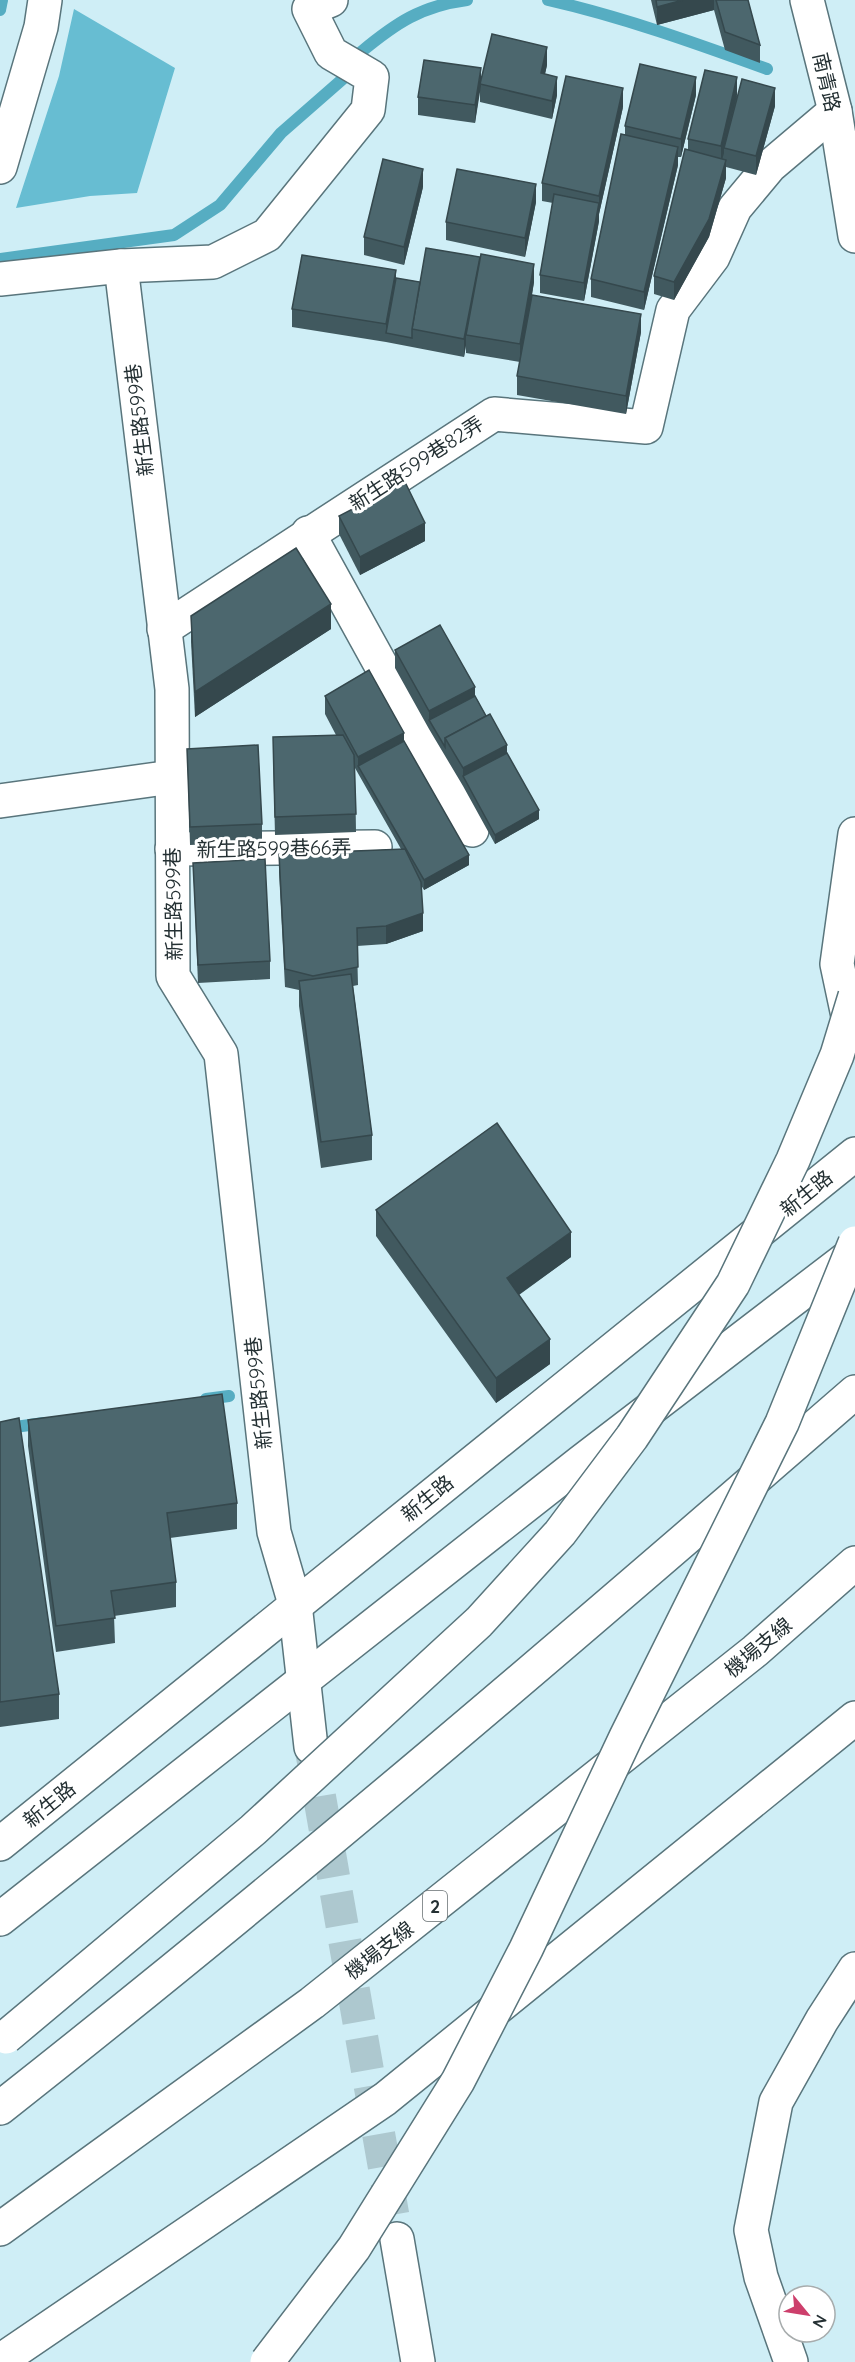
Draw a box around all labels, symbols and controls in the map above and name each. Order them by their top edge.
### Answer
street label: 南青路 [808,50,846,114]
street label: 新生路599巷 [120,362,158,478]
street label: 新生路599巷82弄 [344,410,488,516]
street label: 新生路599巷66弄 [196,834,352,862]
street label: 新生路599巷 [160,847,186,961]
street label: 新生路 [775,1164,837,1222]
street label: 新生路599巷 [240,1335,276,1451]
street label: 新生路 [396,1469,458,1527]
street label: 機場支線 [719,1612,797,1682]
street label: 新生路 [18,1775,80,1833]
road number: 2 [423,1891,447,1921]
street label: 機場支線 [340,1916,418,1984]
north arrow [777,2284,837,2344]
text: N [808,2311,832,2332]

